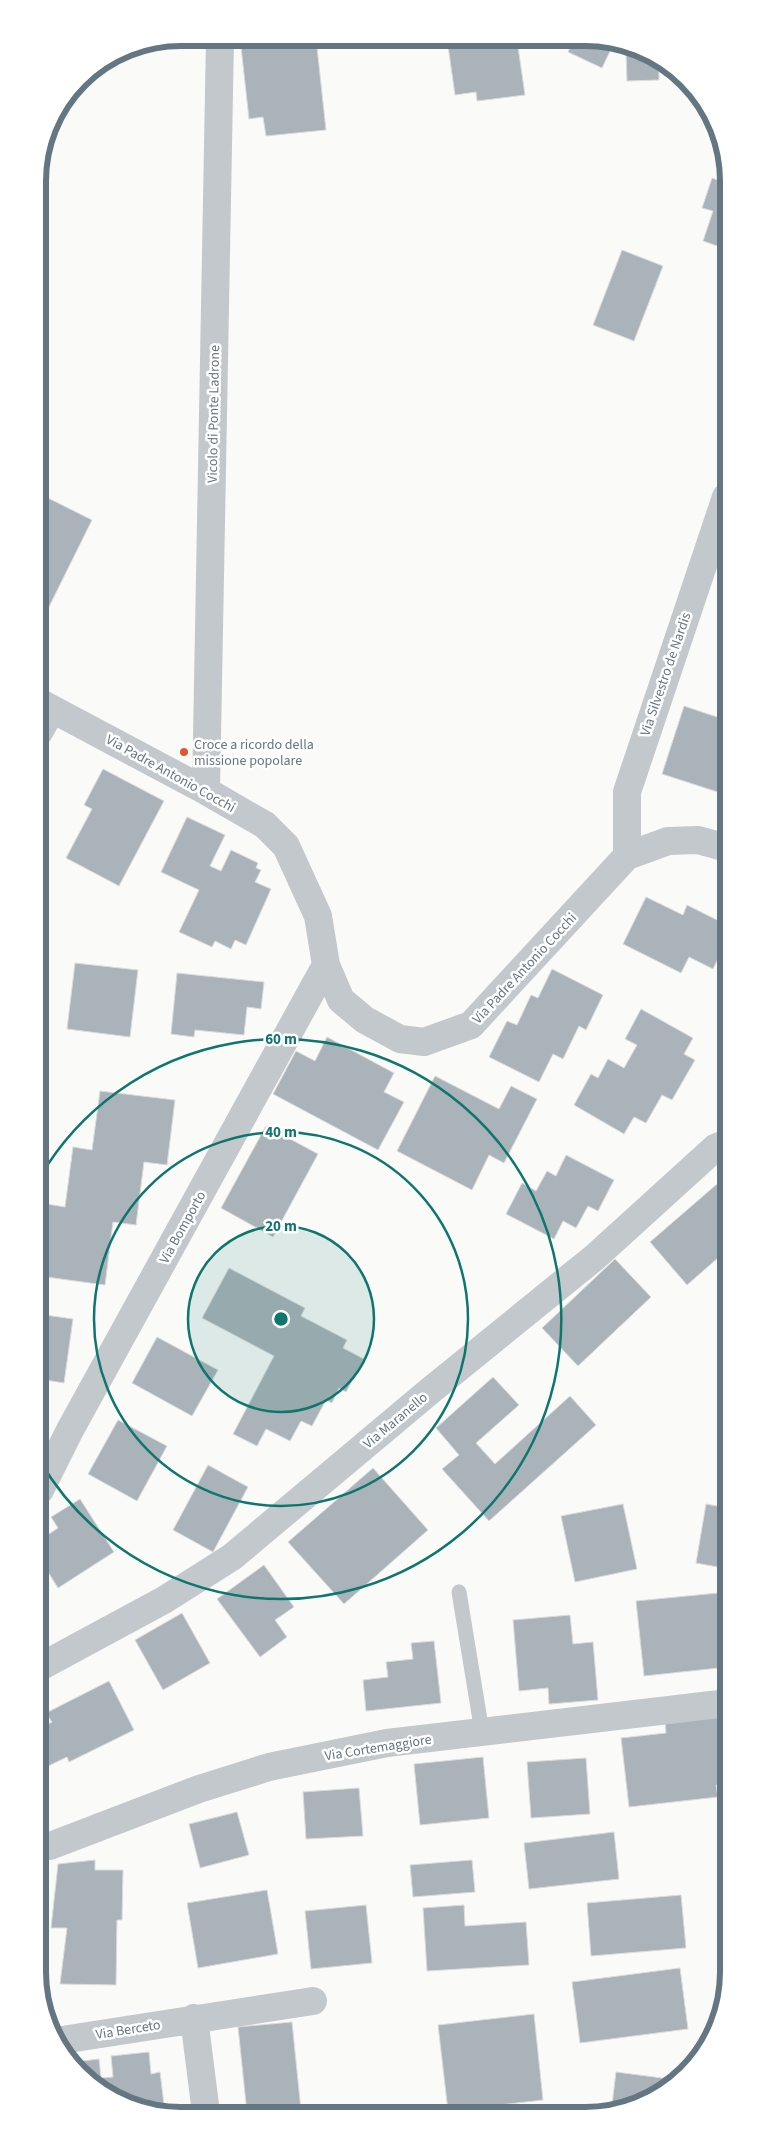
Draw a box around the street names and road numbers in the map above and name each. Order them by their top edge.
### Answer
street label: Vicolo di Ponte Ladrone [203,345,225,483]
street label: Via Silvestro de Nardis [635,610,696,739]
street label: Via Padre Antonio Cocchi [102,730,239,818]
street label: Via Padre Antonio Cocchi [468,909,582,1029]
street label: Via Bomporto [155,1188,211,1267]
street label: Via Maranello [359,1388,432,1454]
street label: Via Cortemaggiore [323,1730,433,1766]
street label: Via Berceto [94,2015,162,2045]

